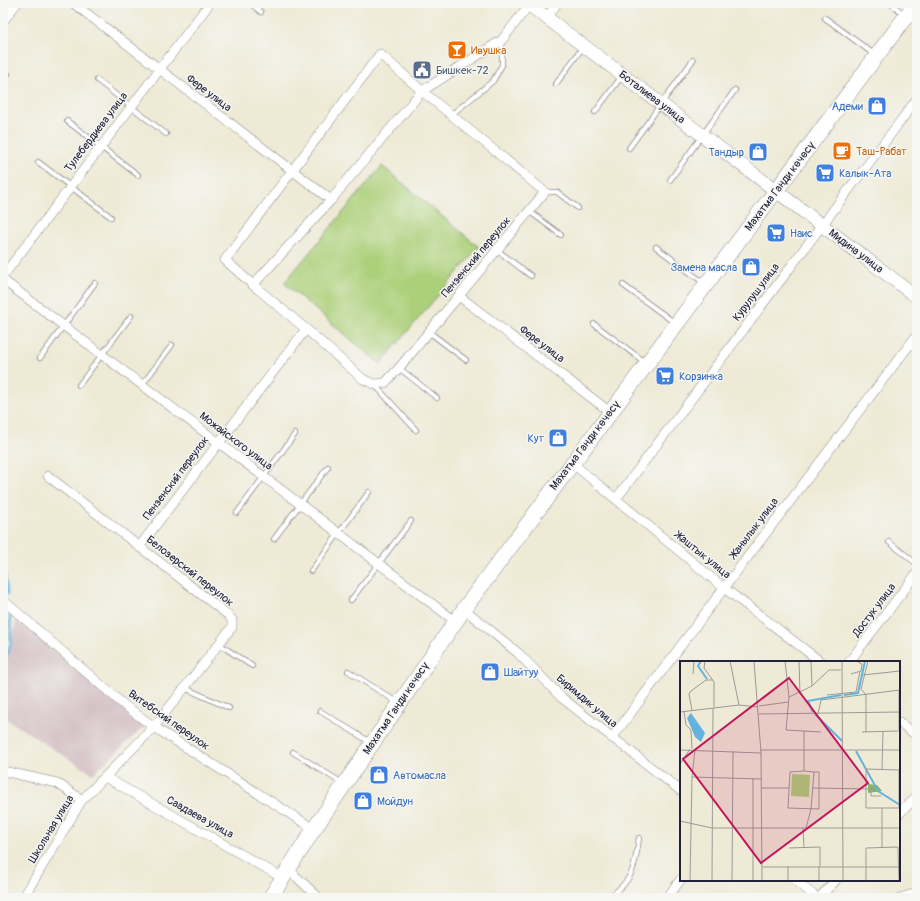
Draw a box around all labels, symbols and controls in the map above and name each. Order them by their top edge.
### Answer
bar icon: Ивушка [446,39,468,61]
place label: Ивушка [471,44,506,57]
public building icon: Бишкек-72 [411,59,433,81]
place label: Бишкек-72 [436,64,489,77]
street label: Боталиева улица [616,68,688,126]
street label: Фере улица [184,72,234,114]
street label: Тулебердиева улица [62,90,130,174]
shop icon: Адеми [866,95,888,117]
place label: Адеми [832,100,863,113]
street label: Махатма Ганди көчөсү [742,139,818,233]
cafe icon: Таш-Рабат [831,140,853,162]
shop icon: Тандыр [747,141,769,163]
place label: Таш-Рабат [856,145,907,158]
place label: Тандыр [708,146,744,159]
supermarket icon: Калык-Ата [814,162,836,184]
place label: Калык-Ата [839,167,891,180]
street label: Пензенский переулок [438,214,514,300]
supermarket icon: Наис [765,222,787,244]
street label: Мидина улица [826,226,886,276]
place label: Наис [790,227,813,240]
shop icon: Замена масла [740,256,762,278]
place label: Замена масла [671,261,737,274]
street label: Курулуш улица [730,261,782,323]
street label: Фере улица [517,323,567,365]
supermarket icon: Корзинка [654,365,676,387]
place label: Корзинка [679,370,723,383]
street label: Махатма Ганди көчөсү [547,398,623,492]
street label: Можайского улица [197,409,275,473]
shop icon: Кут [547,427,569,449]
place label: Кут [527,432,544,445]
street label: Пензенский переулок [140,433,212,522]
street label: Жанылык улица [726,495,781,562]
street label: Жаштык улица [671,527,733,581]
street label: Белозерский переулок [144,533,236,609]
street label: Достук улица [849,581,898,640]
street label: Махатма Ганди көчөсү [360,659,432,757]
shop icon: Шайтуу [479,661,501,683]
inset map [680,661,900,881]
place label: Шайтуу [504,666,539,679]
street label: Биримдик улица [554,672,620,730]
street label: Витебский переулок [126,687,212,753]
shop icon: Автомасла [368,764,390,786]
place label: Автомасла [393,769,446,782]
shop icon: Мойдун [352,790,374,812]
street label: Школьная улица [26,793,76,865]
street label: Саадаева улица [164,793,236,841]
place label: Мойдун [377,795,413,808]

